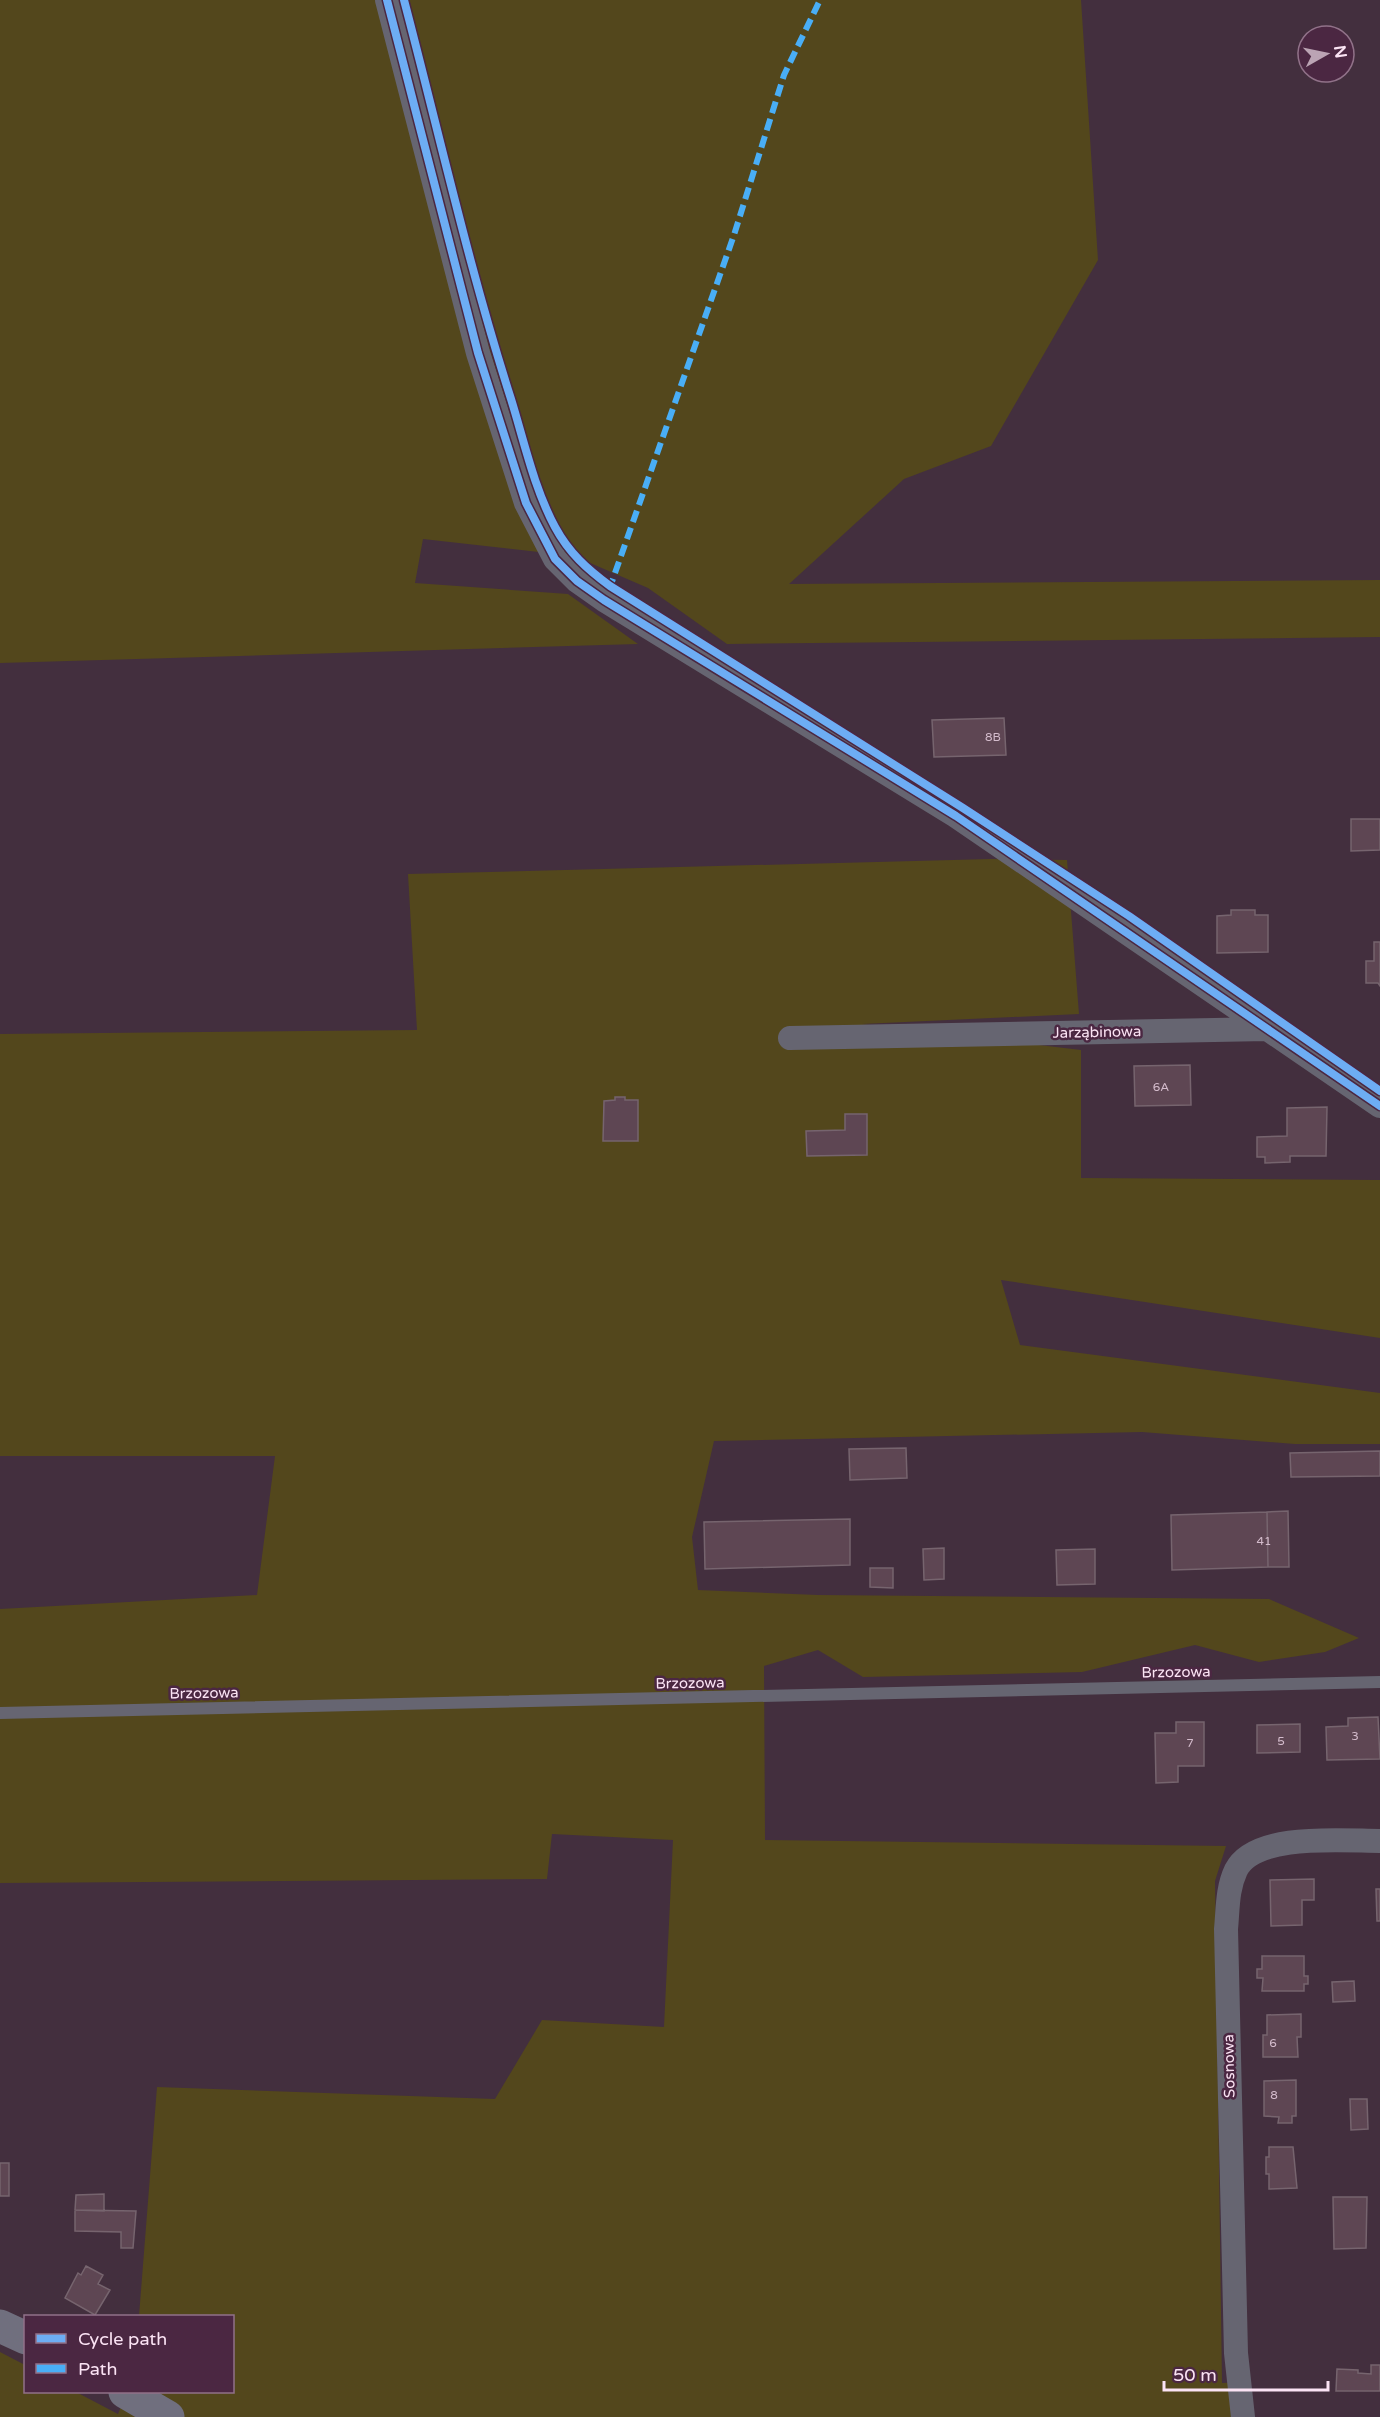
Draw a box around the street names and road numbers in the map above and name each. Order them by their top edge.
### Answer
street label: Jarząbinowa [1053,1022,1141,1042]
street label: Brzozowa [1141,1662,1211,1682]
street label: Brzozowa [655,1673,725,1693]
street label: Brzozowa [169,1683,239,1703]
street label: Sosnowa [1219,2034,1239,2098]

